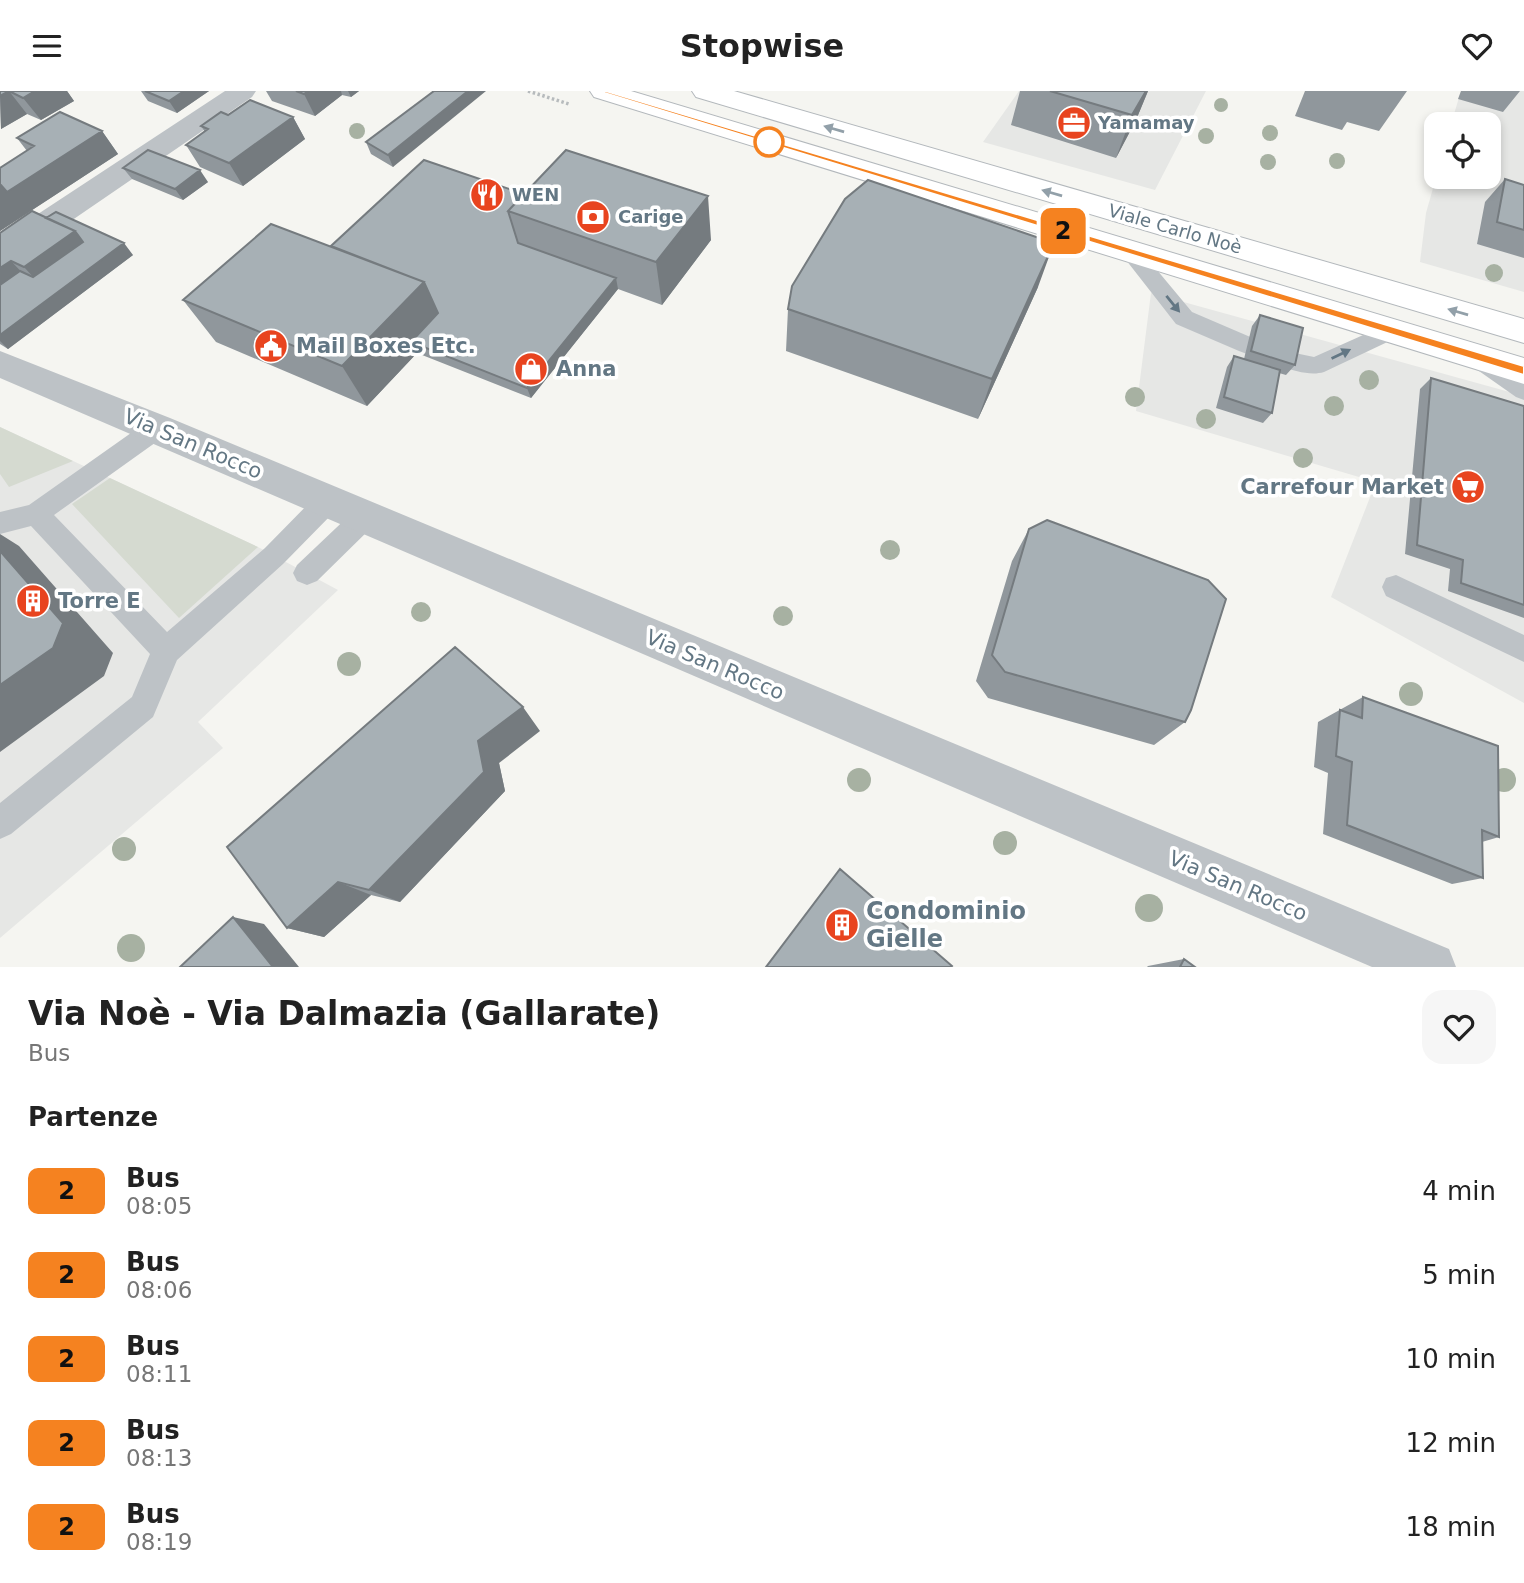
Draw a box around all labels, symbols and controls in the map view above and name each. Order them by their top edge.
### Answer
icon: menu [28,27,66,65]
text: Stopwise [680,27,844,65]
icon: heart [1458,27,1496,65]
office icon: Yamamay [1055,104,1093,142]
place label: Yamamay [1097,112,1195,133]
map controls [1424,112,1501,189]
button: locate [1424,112,1501,189]
one-way arrow [823,123,844,133]
unlabelled marker [754,127,784,157]
restaurant icon: WEN [468,176,506,214]
place label: WEN [512,184,559,205]
one-way arrow [1041,187,1062,197]
bank icon: Carige [574,198,612,236]
street label: Viale Carlo Noè [1106,199,1244,258]
place label: Carige [618,206,684,227]
line badge: 2 [1040,208,1086,254]
text: 2 [1055,217,1071,245]
one-way arrow [1165,296,1180,313]
one-way arrow [1448,306,1469,316]
public building icon: Mail Boxes Etc. [252,327,290,365]
place label: Mail Boxes Etc. [296,334,476,358]
one-way arrow [1331,348,1351,360]
shop icon: Anna [512,350,550,388]
place label: Anna [556,357,616,381]
street label: Via San Rocco [120,404,266,484]
supermarket icon: Carrefour Market [1449,468,1487,506]
place label: Carrefour Market [1240,475,1444,499]
building icon: Torre E [14,582,52,620]
place label: Torre E [58,589,141,613]
street label: Via San Rocco [642,625,788,705]
street label: Via San Rocco [1165,846,1311,926]
place label: Condominio Gielle [866,897,1026,953]
building icon: Condominio Gielle [823,906,861,944]
button: heart [1422,990,1496,1064]
text: Via Noè - Via Dalmazia (Gallarate) [28,994,660,1033]
text: Bus [28,1040,70,1066]
text: Partenze [28,1102,158,1132]
text: Bus [126,1163,180,1193]
text: 4 min [1422,1176,1496,1206]
text: 2 [58,1177,75,1205]
text: 08:05 [126,1193,192,1219]
text: Bus [126,1247,180,1277]
text: 5 min [1422,1260,1496,1290]
text: 2 [58,1261,75,1289]
text: 08:06 [126,1277,192,1303]
text: Bus [126,1331,180,1361]
text: 10 min [1406,1344,1496,1374]
text: 2 [58,1345,75,1373]
text: 08:11 [126,1361,192,1387]
text: Bus [126,1415,180,1445]
text: 12 min [1406,1428,1496,1458]
text: 2 [58,1429,75,1457]
text: 08:13 [126,1445,192,1471]
text: Bus [126,1499,180,1529]
text: 18 min [1406,1512,1496,1542]
text: 2 [58,1513,75,1541]
text: 08:19 [126,1529,192,1555]

